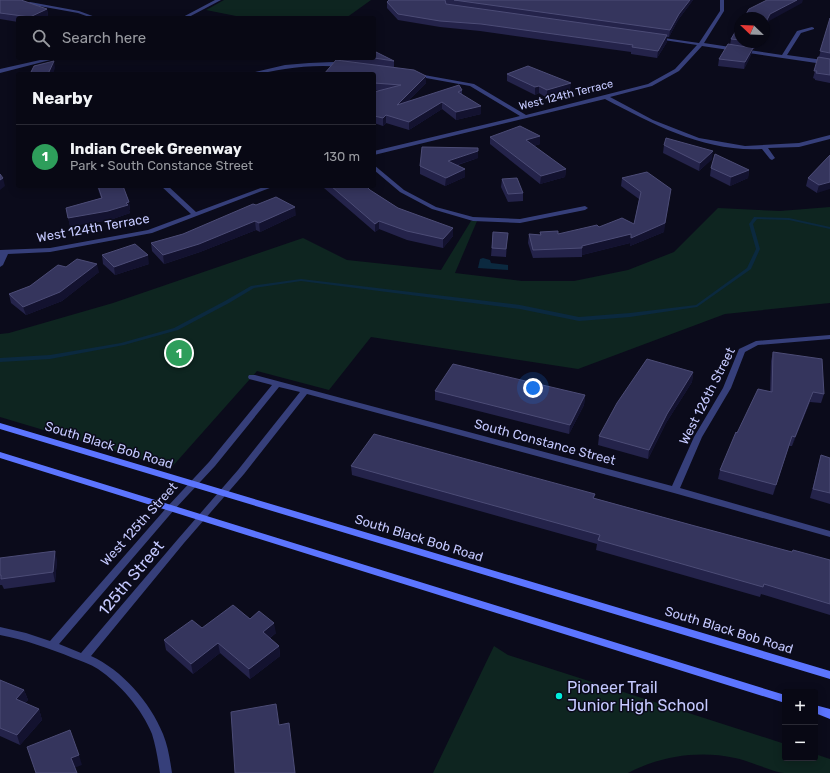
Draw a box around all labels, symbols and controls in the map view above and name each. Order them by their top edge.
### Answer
north arrow [734,12,770,48]
search box [16,16,376,60]
icon: search [30,27,52,49]
text: Search here [62,29,146,47]
street label: West 124th Terrace [518,77,614,113]
text: Nearby [32,88,93,108]
text: Indian Creek Greenway [70,140,242,158]
text: 1 [42,149,48,164]
text: 130 m [324,149,360,164]
text: Park · South Constance Street [70,158,253,173]
street label: West 124th Terrace [35,211,151,245]
pin: 1 [166,338,192,368]
street label: West 126th Street [676,345,738,447]
your location [523,378,543,398]
street label: South Constance Street [473,416,617,468]
street label: South Black Bob Road [43,418,175,472]
street label: West 125th Street [98,479,180,569]
street label: South Black Bob Road [353,511,485,565]
street label: 125th Street [94,537,168,619]
street label: South Black Bob Road [663,603,795,657]
place label: Pioneer Trail Junior High School [567,678,708,715]
map controls [782,689,818,761]
button: + [782,689,818,725]
marker: Pioneer Trail Junior High School [554,691,564,701]
button: − [782,725,818,761]

